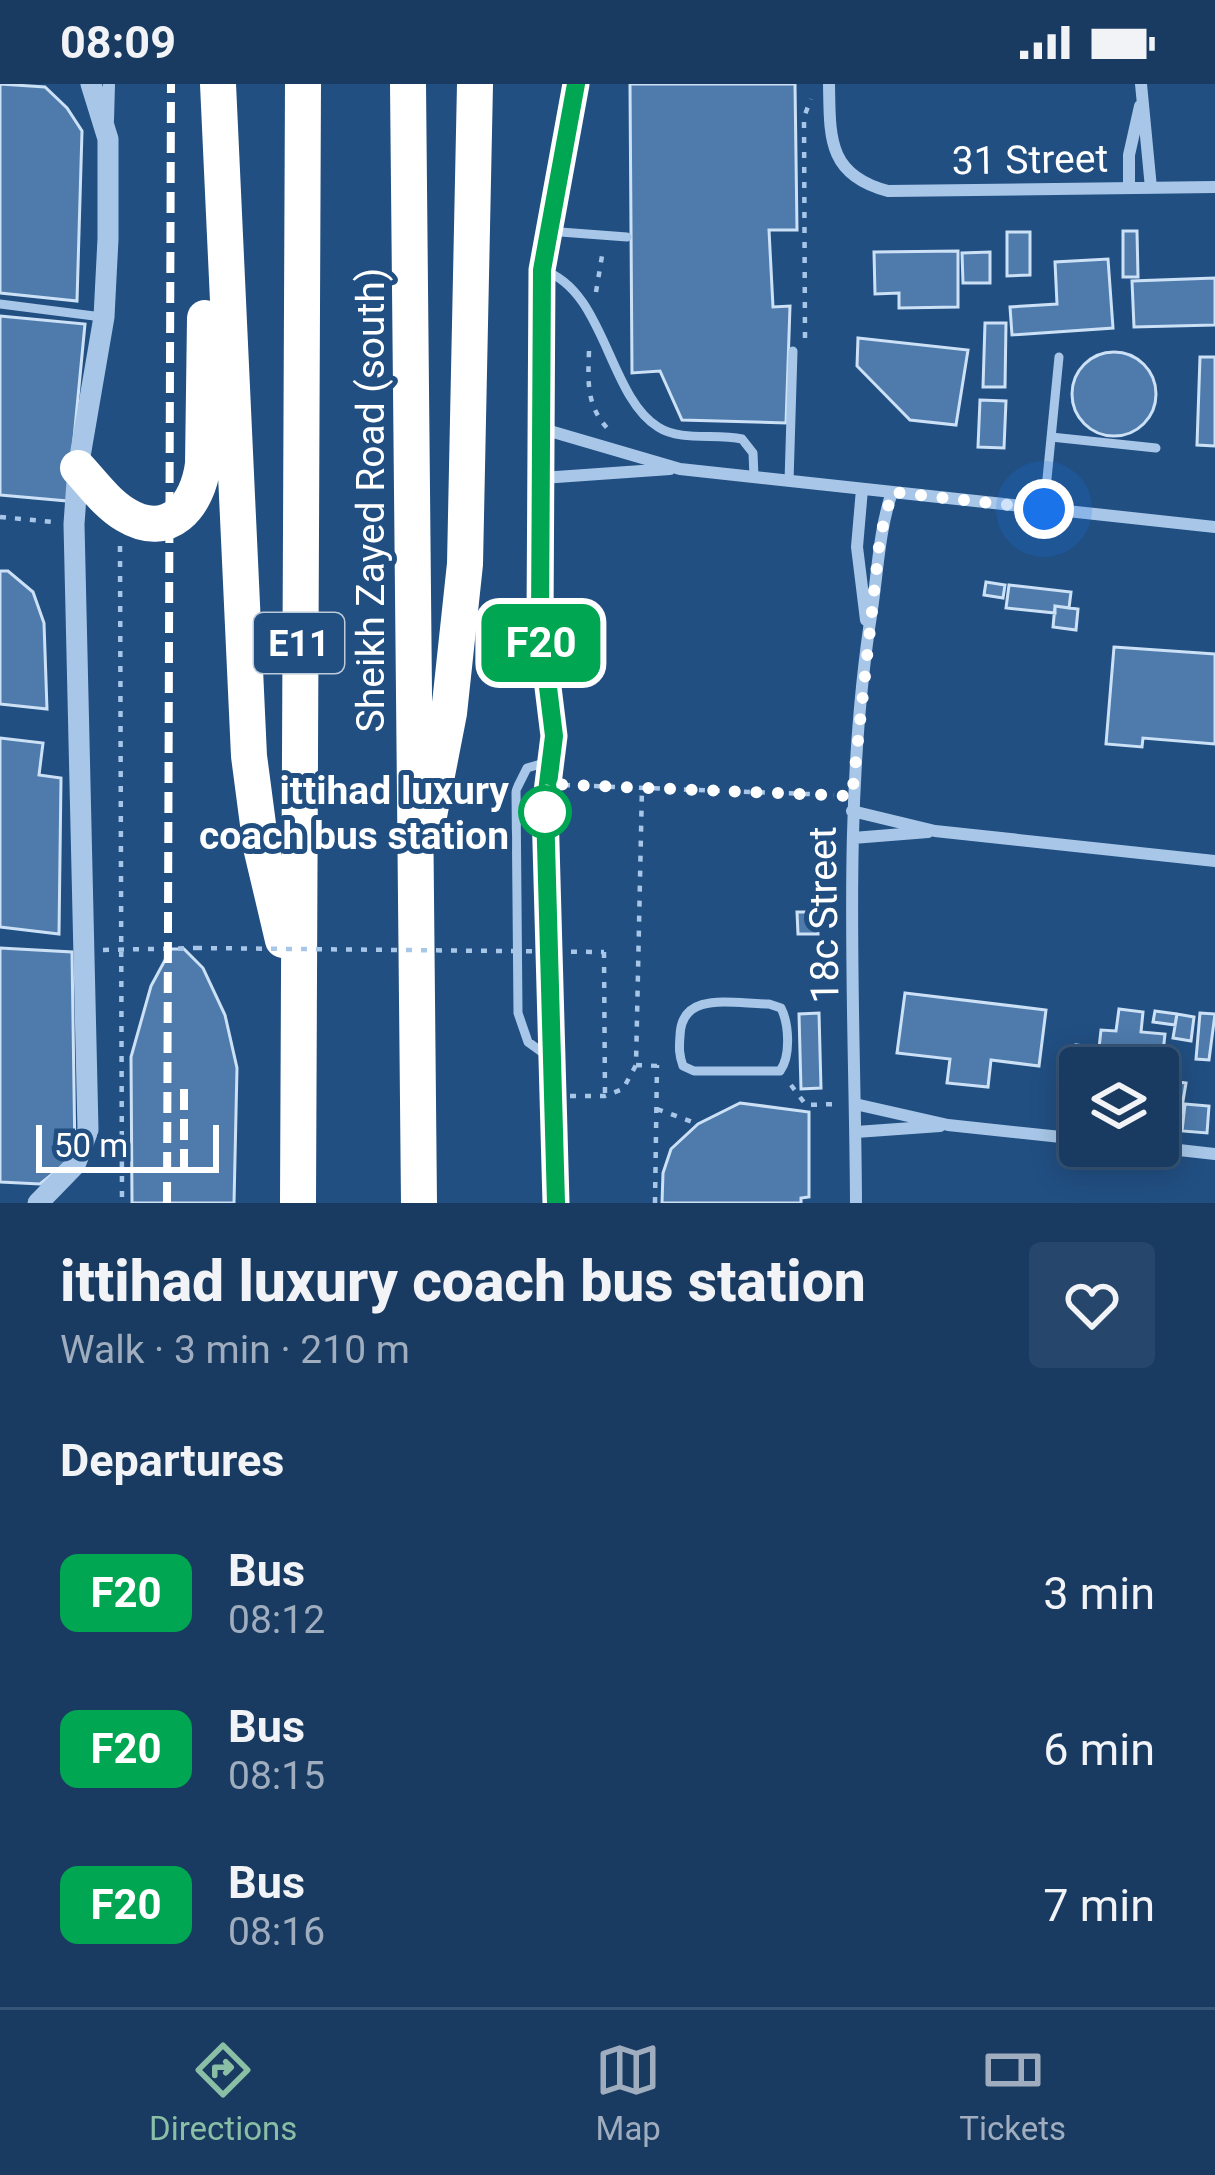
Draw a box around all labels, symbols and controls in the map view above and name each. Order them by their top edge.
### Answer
text: 08:09 [60,16,176,69]
street label: 31 Street [951,136,1109,184]
street label: Sheikh Zayed Road (south) [348,268,394,732]
your location [1014,479,1074,539]
line badge: F20 [472,604,610,682]
road number: E11 [254,613,344,673]
text: F20 [505,618,577,667]
place label: ittihad luxury coach bus station [199,768,509,859]
marker: ittihad luxury coach bus station [520,787,570,837]
street label: 18c Street [799,826,849,1004]
map controls [1059,1047,1179,1167]
button: layers [1059,1047,1179,1167]
scale bar [36,1119,219,1172]
text: 50 m [54,1126,128,1165]
button: heart [1029,1242,1155,1368]
text: ittihad luxury coach bus station [60,1248,866,1315]
text: Walk · 3 min · 210 m [60,1327,410,1373]
text: Departures [60,1434,284,1487]
text: Bus [228,1544,305,1597]
text: 3 min [1043,1567,1155,1620]
text: F20 [90,1568,162,1617]
text: 08:12 [228,1597,325,1643]
text: Bus [228,1700,305,1753]
text: 6 min [1043,1723,1155,1776]
text: F20 [90,1724,162,1773]
text: 08:15 [228,1753,325,1799]
text: Bus [228,1856,305,1909]
text: 7 min [1043,1879,1155,1932]
text: F20 [90,1880,162,1929]
text: 08:16 [228,1909,325,1955]
tab: Directions [149,2037,297,2148]
tab: Map [595,2037,661,2148]
tab: Tickets [959,2037,1066,2148]

